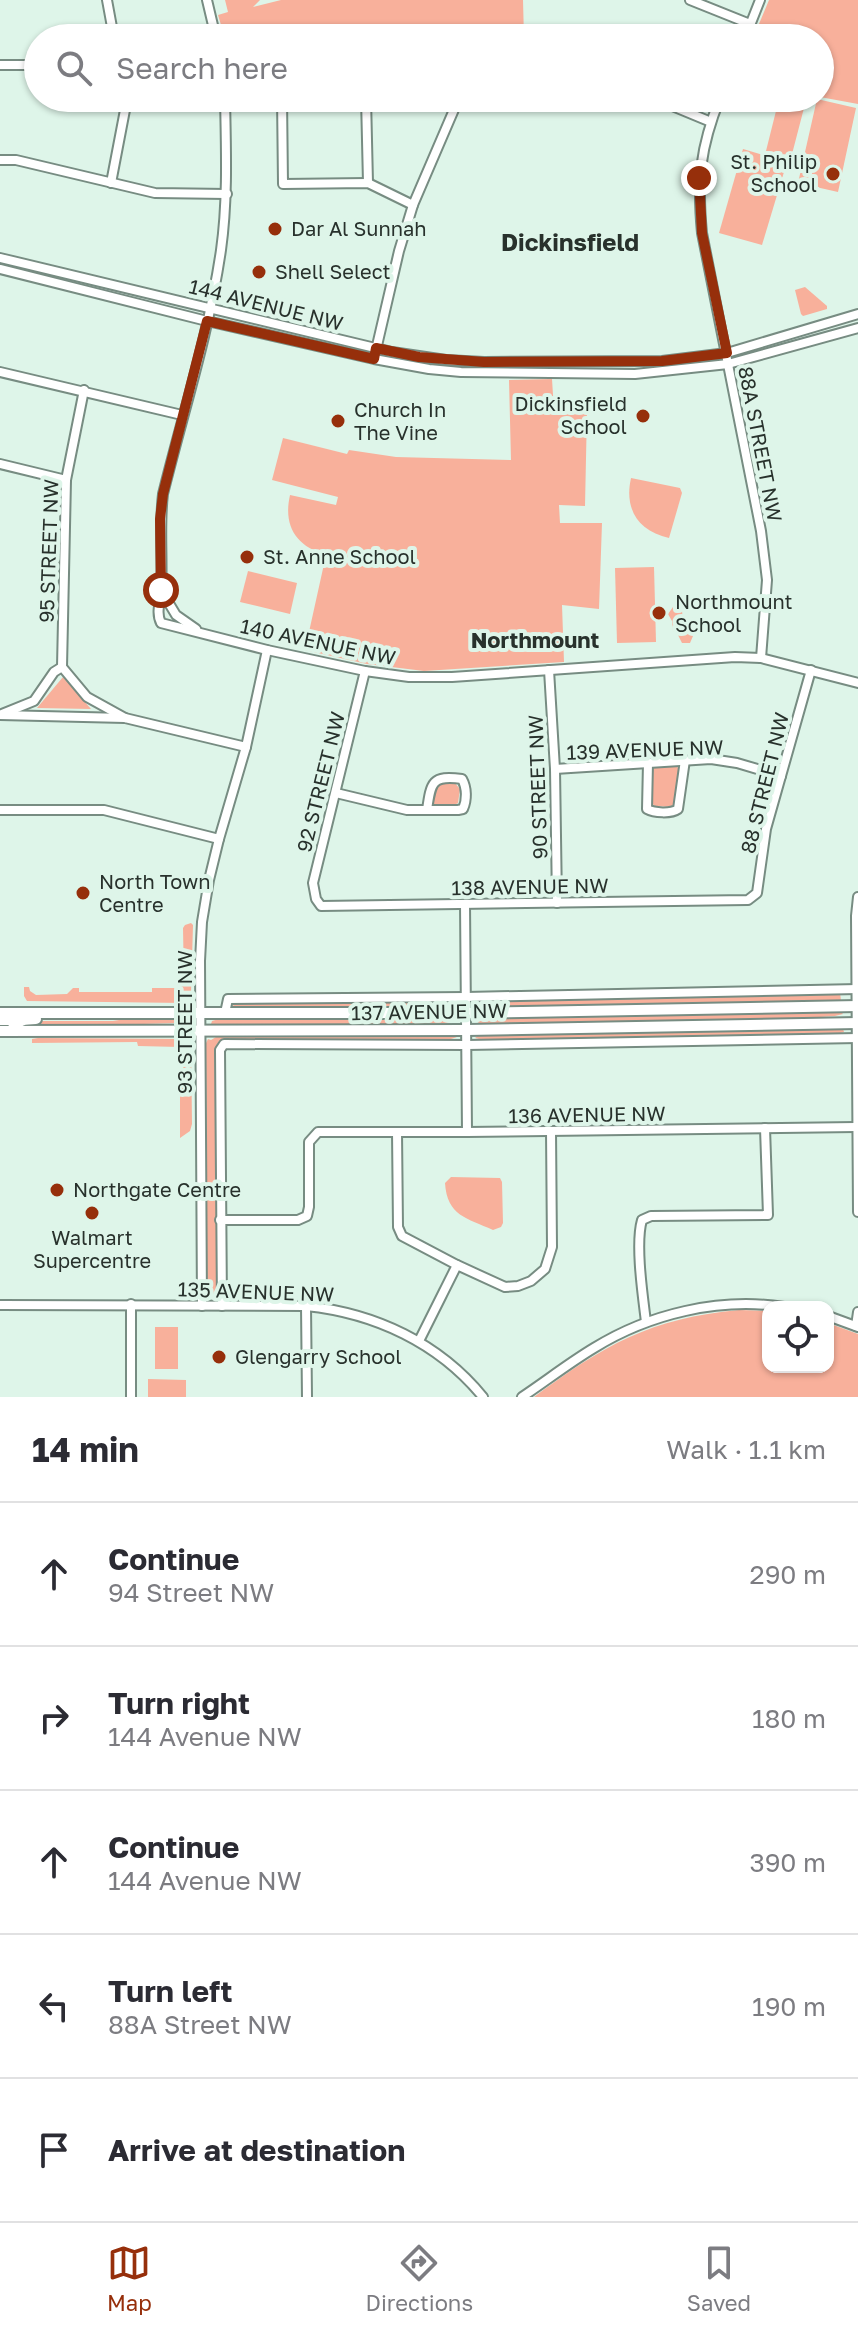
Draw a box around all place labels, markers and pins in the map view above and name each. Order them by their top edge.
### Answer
place label: St. Philip School [730,149,817,196]
marker: St. Philip School [824,165,842,183]
place label: Dar Al Sunnah [291,216,427,240]
marker: Dar Al Sunnah [266,220,284,238]
place label: Shell Select [275,259,391,283]
marker: Shell Select [250,263,268,281]
place label: Dickinsfield School [514,391,627,438]
place label: Church In The Vine [354,397,446,444]
marker: Dickinsfield School [634,407,652,425]
marker: Church In The Vine [329,412,347,430]
place label: St. Anne School [263,544,416,568]
marker: St. Anne School [238,548,256,566]
place label: Northmount School [675,589,793,636]
marker: Northmount School [650,604,668,622]
place label: North Town Centre [99,869,211,916]
marker: North Town Centre [74,884,92,902]
place label: Northgate Centre [73,1177,241,1201]
marker: Northgate Centre [48,1181,66,1199]
marker: Walmart Supercentre [83,1204,101,1222]
place label: Walmart Supercentre [33,1225,151,1272]
place label: Glengarry School [235,1344,402,1368]
marker: Glengarry School [210,1348,228,1366]

